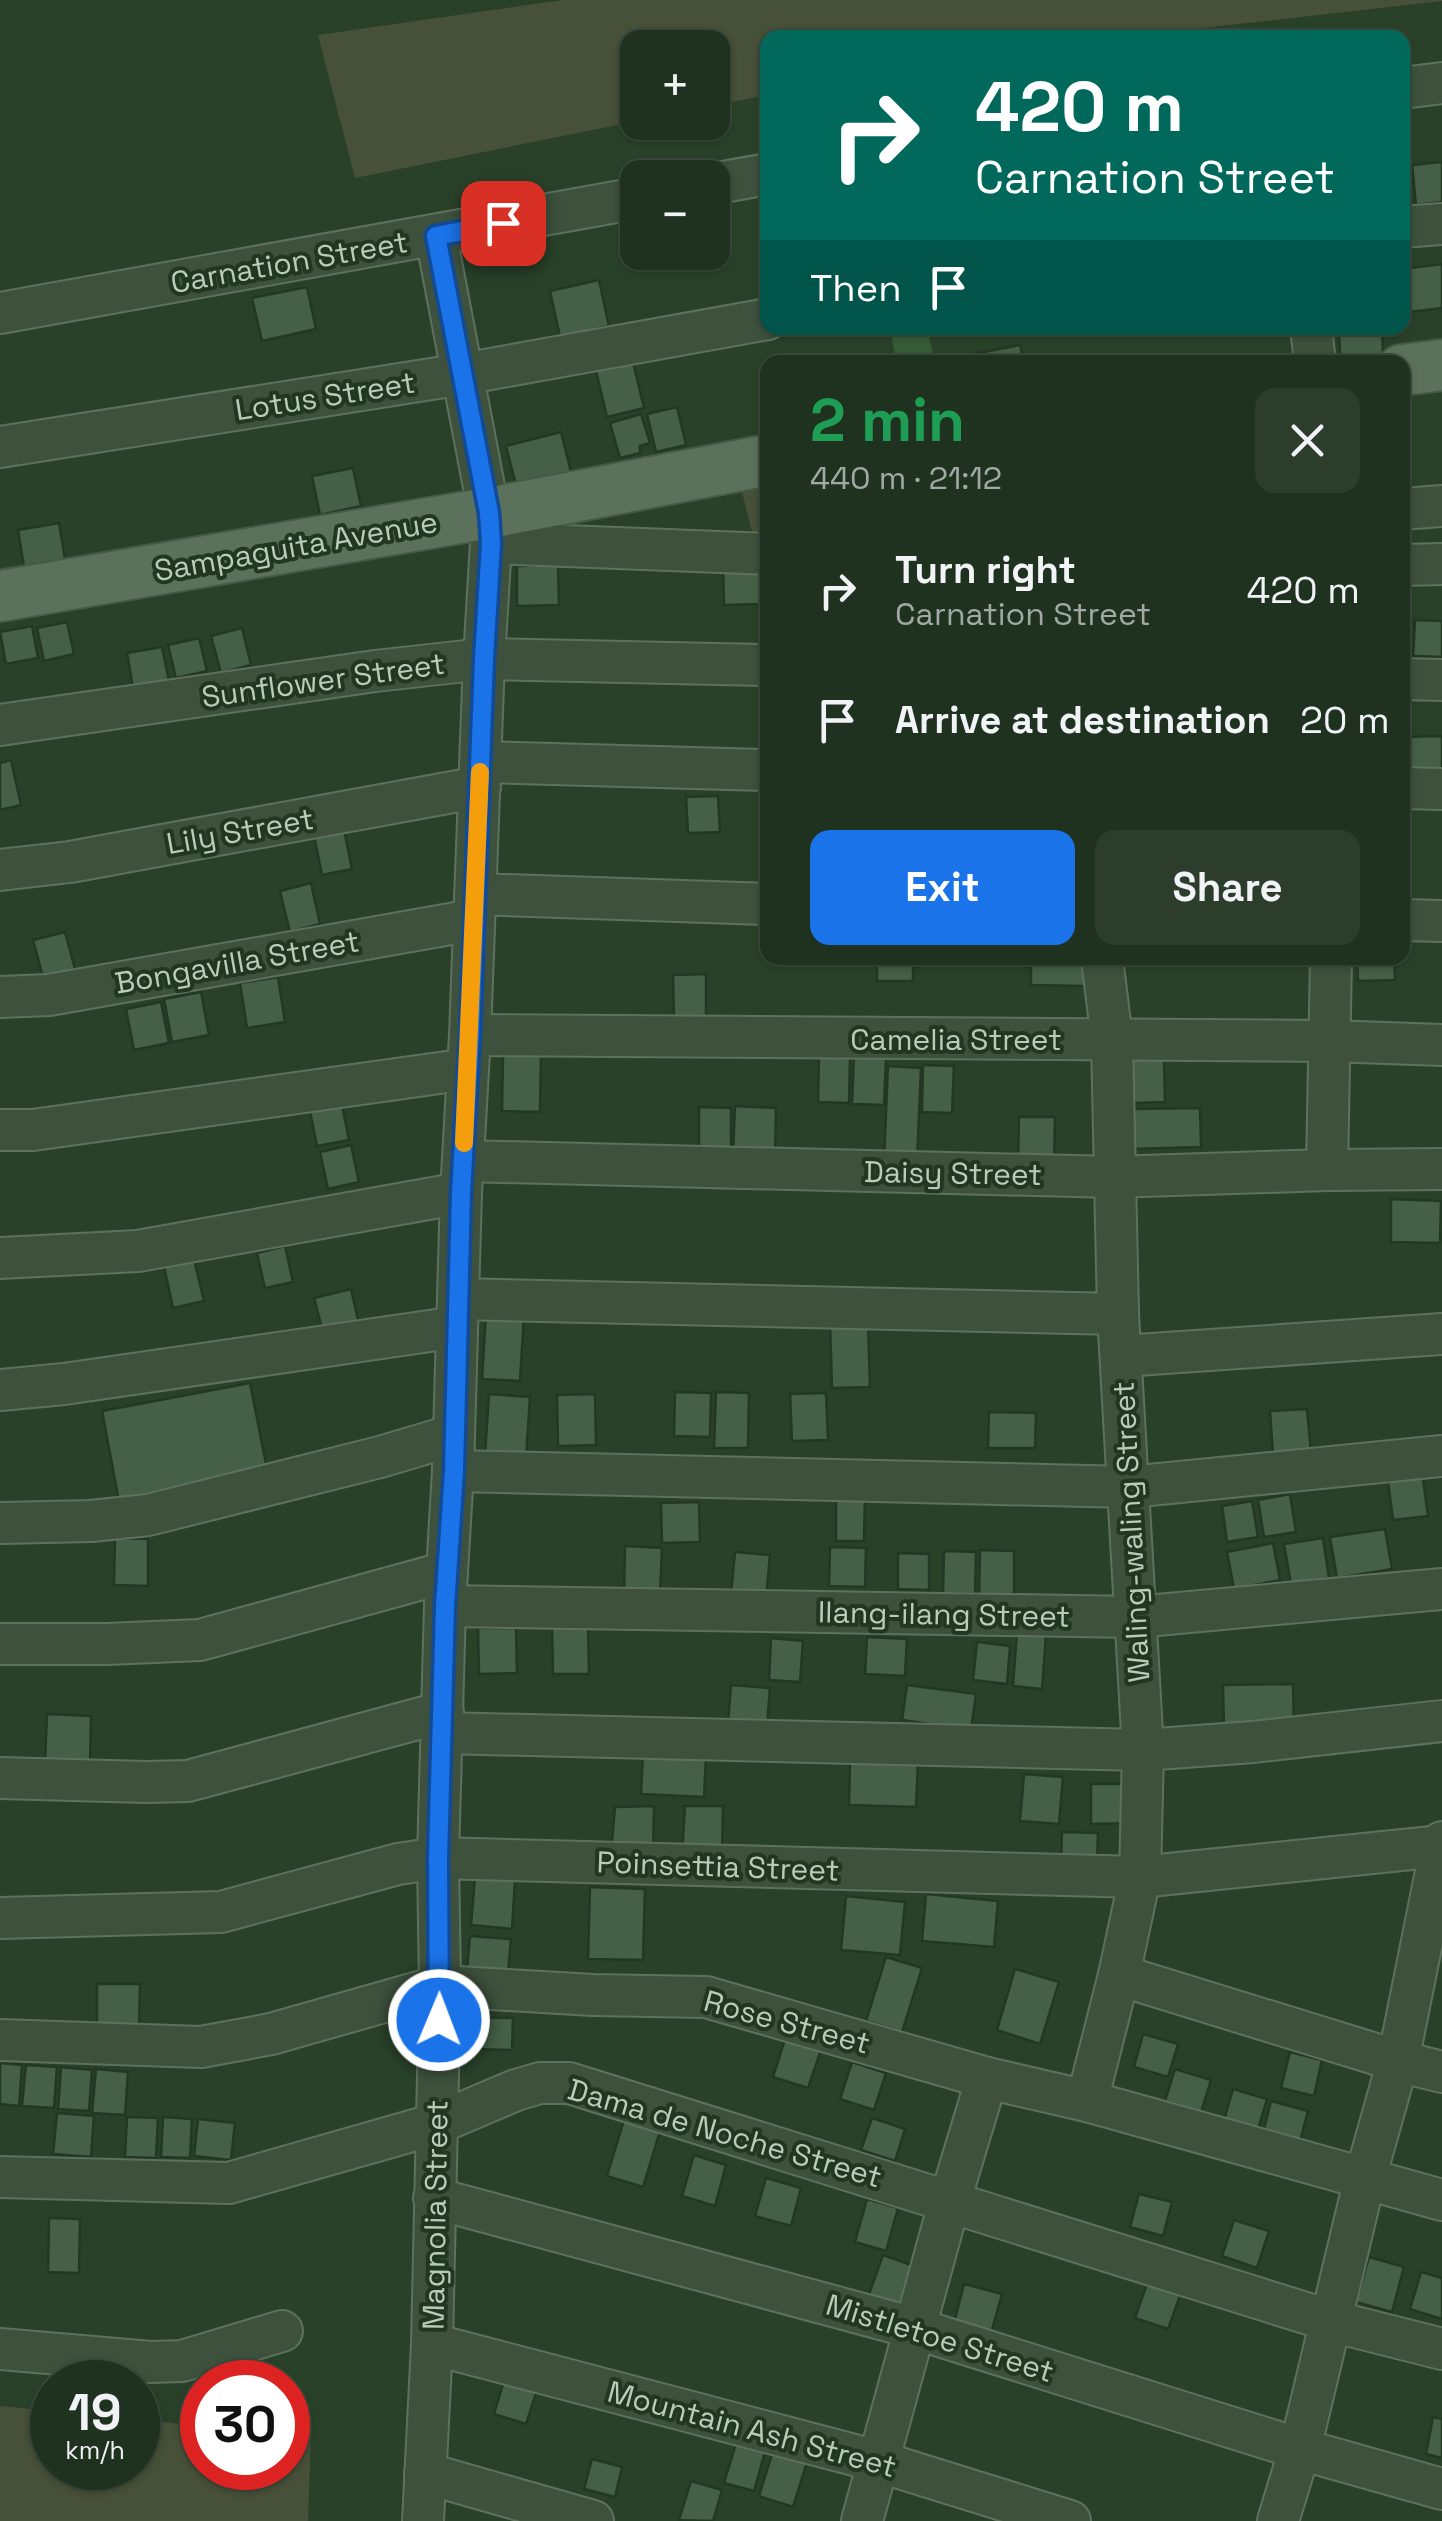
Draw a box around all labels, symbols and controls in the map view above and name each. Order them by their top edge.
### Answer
map controls [620,30,730,270]
button: + [620,30,730,140]
text: 420 m [975,62,1184,151]
icon: right [810,70,940,200]
text: Carnation Street [975,149,1335,206]
button: − [620,160,730,270]
pin [461,181,546,266]
icon: arrive [476,196,531,251]
street label: Carnation Street [167,222,411,302]
icon: arrive [921,260,976,315]
text: Then [810,264,901,312]
street label: Lotus Street [232,363,418,429]
text: 2 min [810,382,965,459]
button: close [1255,388,1360,493]
text: 440 m · 21:12 [810,458,1002,498]
street label: Sampaguita Avenue [151,502,441,590]
text: Turn right [895,546,1076,594]
icon: right [810,563,865,618]
text: 420 m [1247,566,1360,614]
text: Carnation Street [895,594,1151,634]
street label: Sunflower Street [199,644,447,716]
icon: arrive [810,693,865,748]
text: Arrive at destination [895,696,1270,744]
text: 20 m [1300,696,1390,744]
street label: Lily Street [163,799,317,863]
button: Exit [810,830,1075,945]
button: Share [1095,830,1360,945]
street label: Bongavilla Street [112,921,362,1003]
street label: Camelia Street [850,1020,1062,1059]
street label: Daisy Street [864,1152,1042,1194]
street label: Waling-waling Street [1104,1380,1158,1684]
street label: Ilang-ilang Street [818,1592,1070,1636]
street label: Poinsettia Street [596,1842,840,1890]
position arrow [387,1968,491,2072]
street label: Rose Street [700,1981,874,2063]
street label: Dama de Noche Street [564,2070,886,2196]
street label: Magnolia Street [413,2100,457,2330]
street label: Mistletoe Street [821,2285,1059,2391]
speed limit sign: 30 [180,2360,310,2490]
street label: Mountain Ash Street [603,2372,901,2486]
text: 19 [68,2381,122,2445]
text: km/h [65,2434,125,2466]

